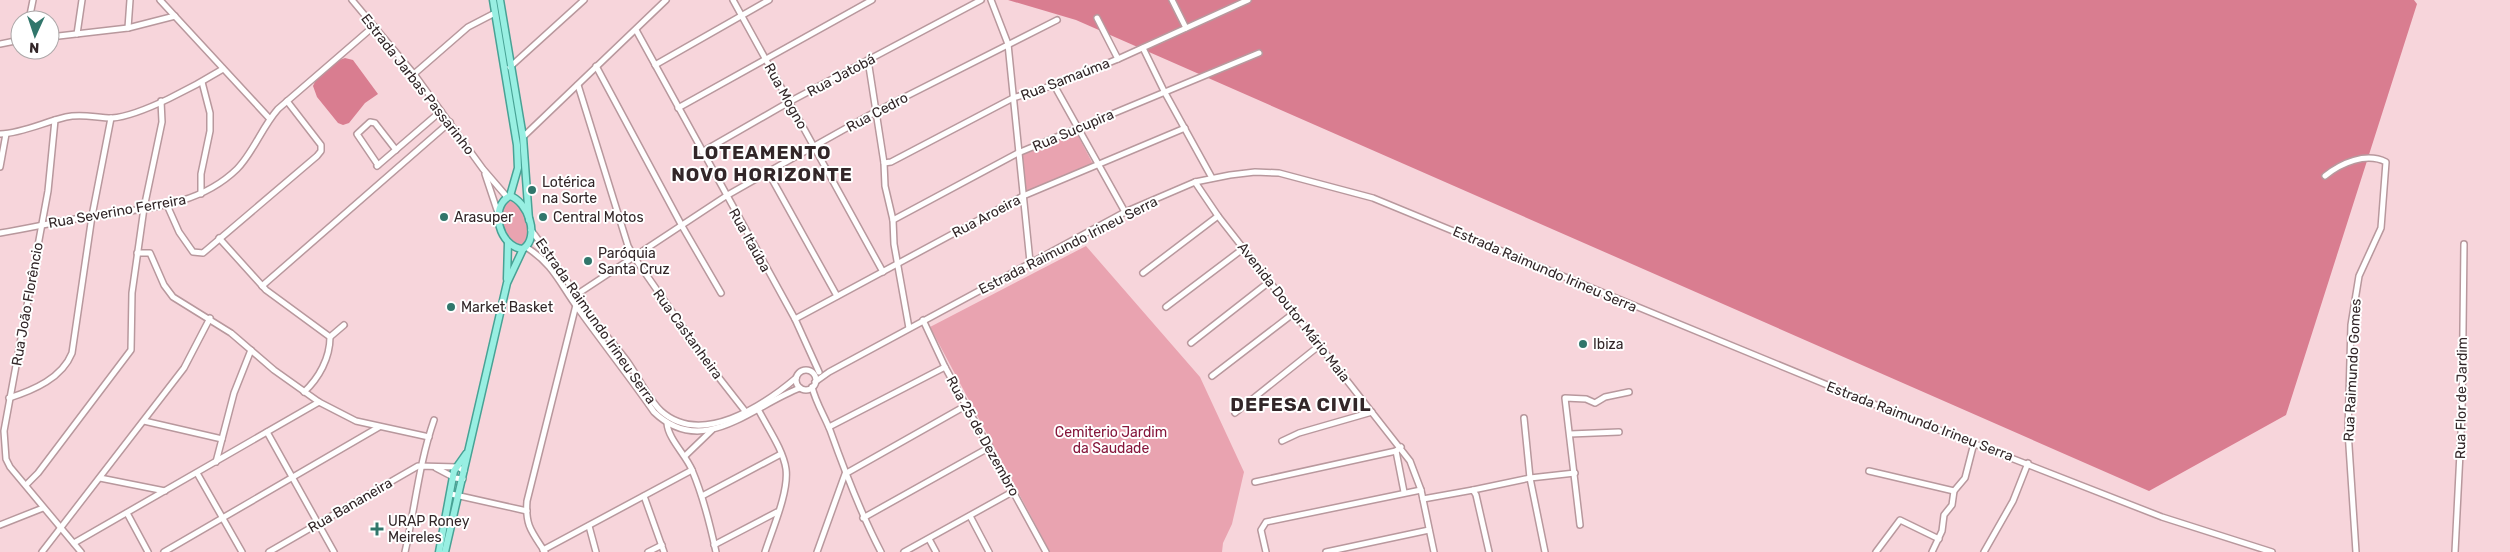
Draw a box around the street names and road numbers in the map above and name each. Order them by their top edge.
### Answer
street label: Estrada Jarbas Passarinho [357,10,478,158]
street label: Rua Jatobá [804,50,878,101]
street label: Rua Samaúma [1018,55,1112,104]
street label: Rua Mogno [760,60,811,132]
street label: Rua Cedro [843,89,911,136]
street label: Rua Sucupira [1030,106,1116,155]
street label: Rua Severino Ferreira [47,191,187,232]
street label: Rua Aroeira [949,191,1023,242]
street label: Estrada Raimundo Irineu Serra [976,193,1161,298]
street label: Rua Itaúba [725,205,774,275]
street label: Estrada Raimundo Irineu Serra [1450,223,1639,316]
street label: Estrada Raimundo Irineu Serra [532,235,659,407]
street label: Avenida Doutor Mário Maia [1234,239,1353,386]
street label: Rua João Florêncio [8,241,47,367]
street label: Rua Castanheira [649,286,726,383]
street label: Rua Raimundo Gomes [2340,298,2365,442]
street label: Rua Flor de Jardim [2452,337,2471,459]
street label: Rua 25 de Dezembro [942,373,1023,499]
street label: Estrada Raimundo Irineu Serra [1824,378,2016,465]
street label: Rua Bananeira [305,474,396,536]

